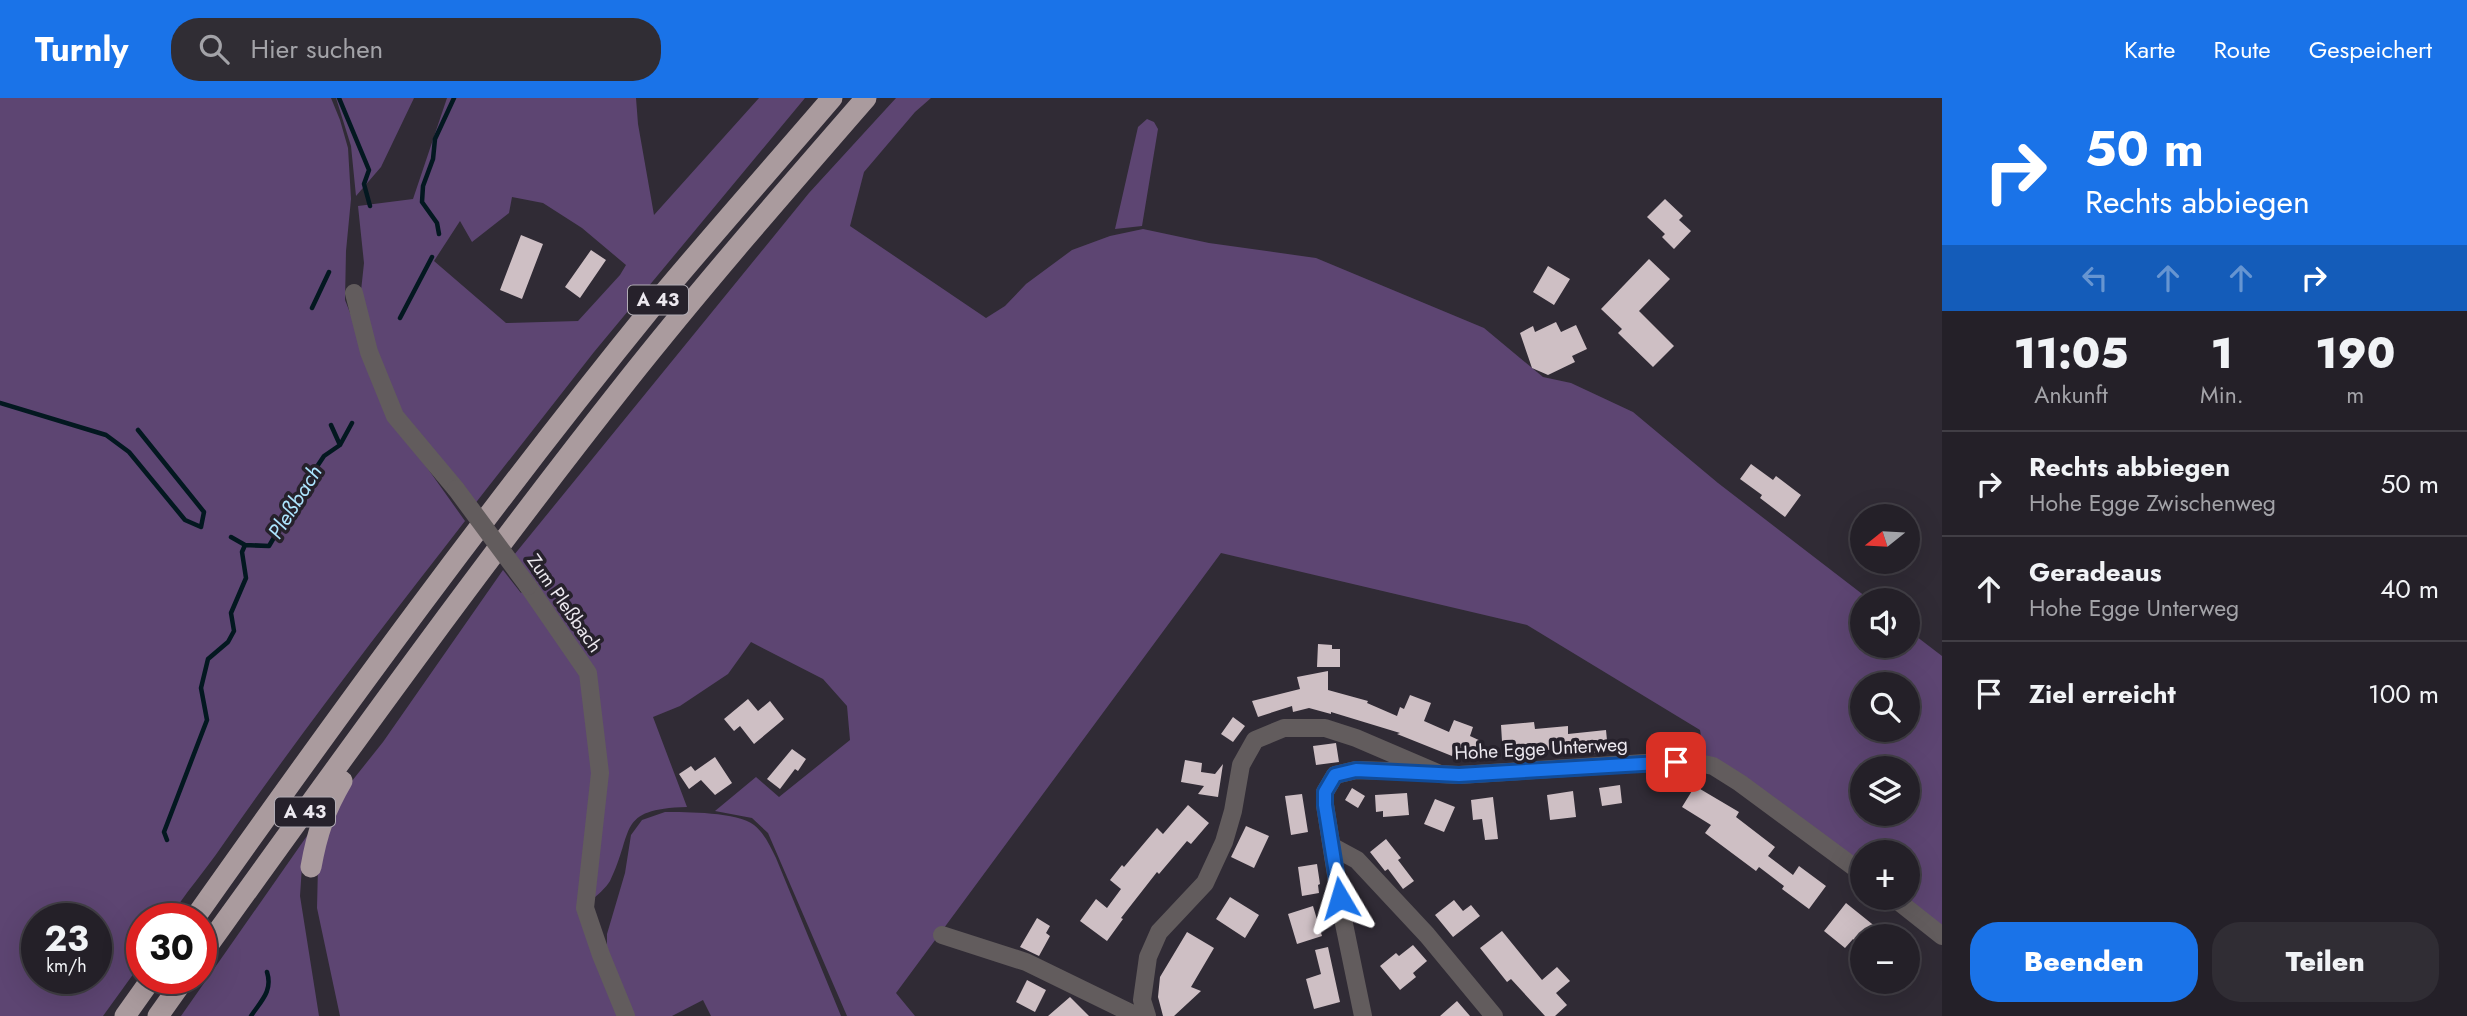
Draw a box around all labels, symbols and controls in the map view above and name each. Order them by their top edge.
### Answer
search box [171,18,661,81]
text: Turnly [35,26,129,73]
icon: search [195,30,233,68]
text: Hier suchen [251,30,383,68]
text: Karte [2124,32,2175,67]
text: Route [2213,32,2271,67]
text: Gespeichert [2309,32,2432,67]
text: 50 m [2085,114,2204,184]
icon: right [1970,126,2061,217]
text: Rechts abbiegen [2085,179,2310,225]
icon: left [2076,259,2114,297]
icon: ahead [2149,259,2187,297]
icon: ahead [2222,259,2260,297]
icon: right [2295,259,2333,297]
road number: A 43 [628,286,688,314]
text: 11:05 [2014,323,2128,384]
text: 1 [2211,323,2233,384]
text: 190 [2315,323,2395,384]
text: Ankunft [2034,378,2108,412]
text: Min. [2200,378,2244,412]
text: m [2346,378,2364,412]
text: Rechts abbiegen [2029,448,2230,486]
water label: Pleßbach [261,459,329,545]
icon: right [1970,465,2008,503]
text: 50 m [2381,465,2439,503]
text: Hohe Egge Zwischenweg [2029,486,2276,520]
north arrow [1850,504,1920,574]
map controls [1850,504,1920,994]
street label: Zum Pleßbach [521,549,609,658]
text: Geradeaus [2029,553,2162,591]
icon: ahead [1970,570,2008,608]
text: 40 m [2380,570,2439,608]
button: sound [1850,588,1920,658]
text: Hohe Egge Unterweg [2029,591,2239,625]
button: search [1850,672,1920,742]
icon: arrive [1970,675,2008,713]
text: Ziel erreicht [2029,675,2176,713]
text: 100 m [2368,675,2439,713]
street label: Hohe Egge Unterweg [1454,730,1628,767]
pin [1646,732,1706,792]
icon: arrive [1657,743,1695,781]
button: layers [1850,756,1920,826]
road number: A 43 [275,798,335,826]
button: + [1850,840,1920,910]
position arrow [1303,861,1377,935]
speed limit sign: 30 [126,903,217,994]
text: 23 [44,914,89,964]
button: Beenden [1970,922,2198,1002]
button: Teilen [2212,922,2439,1002]
button: − [1850,924,1920,994]
text: km/h [46,953,87,979]

